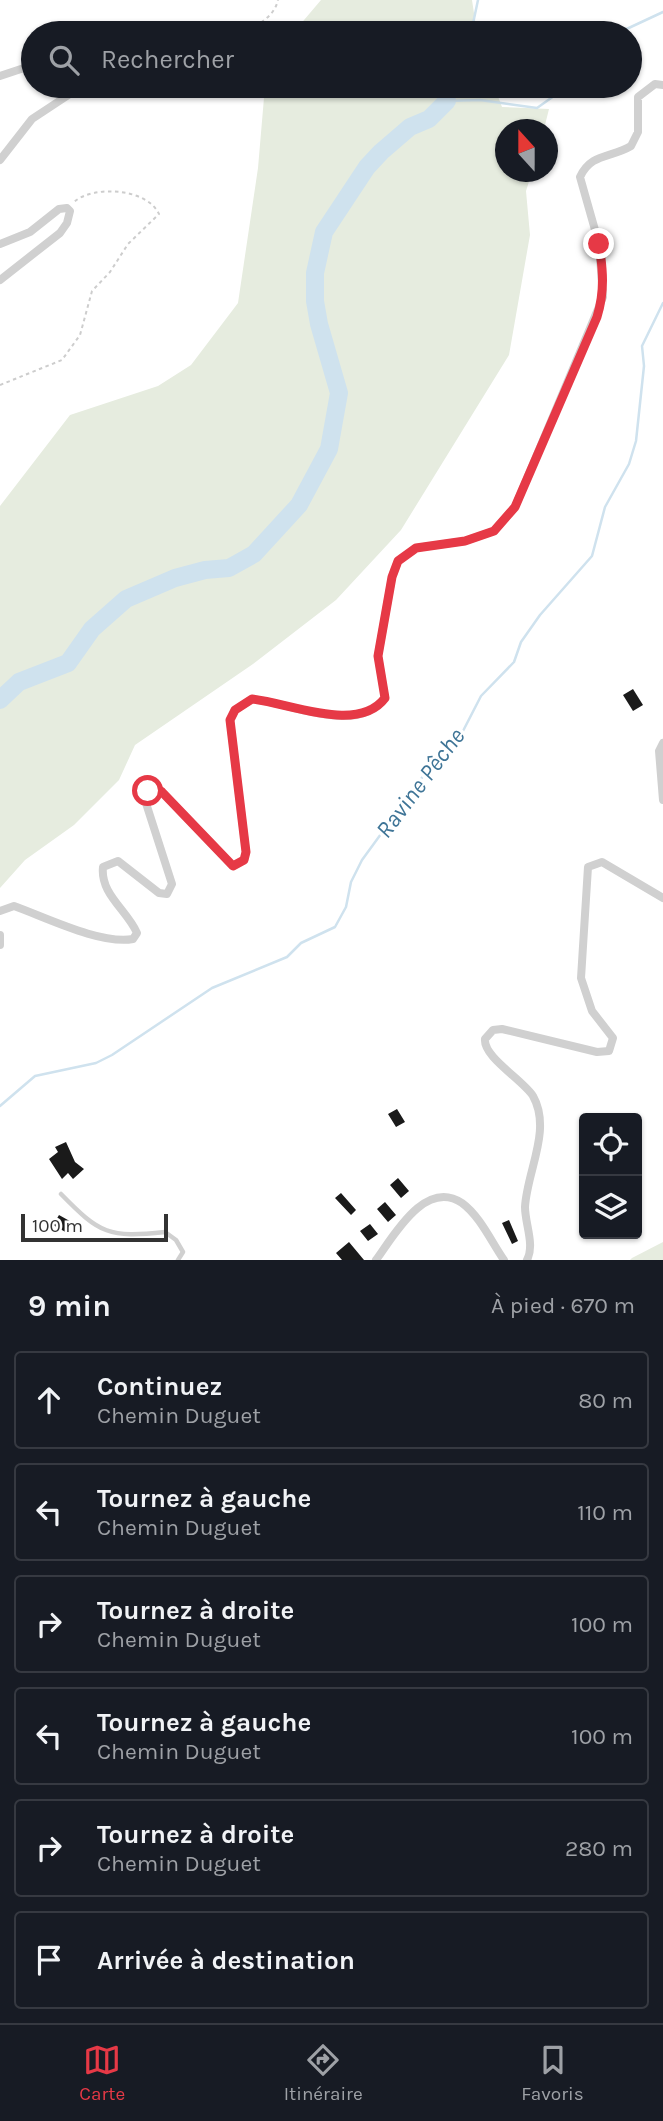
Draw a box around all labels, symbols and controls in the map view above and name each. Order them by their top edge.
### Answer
search box [21,21,642,98]
icon: search [45,41,83,79]
text: Rechercher [101,44,234,75]
north arrow [495,119,558,182]
route end [583,228,614,259]
water label: Ravine Pêche [370,723,470,843]
route start [132,775,163,806]
map controls [579,1113,642,1239]
button: locate [579,1113,642,1176]
button: layers [579,1176,642,1239]
scale bar [21,1211,168,1243]
text: 100 m [32,1215,83,1237]
text: 9 min [28,1288,111,1324]
text: À pied · 670 m [491,1292,635,1319]
text: Continuez [97,1371,222,1402]
icon: ahead [30,1381,68,1419]
text: 80 m [578,1387,633,1414]
text: Chemin Duguet [97,1402,261,1429]
text: Tournez à gauche [97,1483,311,1514]
icon: left [30,1493,68,1531]
text: 110 m [577,1499,633,1526]
text: Chemin Duguet [97,1514,261,1541]
text: Tournez à droite [97,1595,294,1626]
icon: right [30,1605,68,1643]
text: 100 m [571,1611,633,1638]
text: Chemin Duguet [97,1626,261,1653]
text: Tournez à gauche [97,1707,311,1738]
icon: left [30,1717,68,1755]
text: 100 m [571,1723,633,1750]
text: Chemin Duguet [97,1738,261,1765]
text: Tournez à droite [97,1819,294,1850]
icon: right [30,1829,68,1867]
text: 280 m [565,1835,633,1862]
text: Chemin Duguet [97,1850,261,1877]
icon: arrive [30,1941,68,1979]
text: Arrivée à destination [97,1945,355,1976]
tab: Carte [79,2041,125,2105]
tab: Itinéraire [284,2041,363,2105]
tab: Favoris [521,2041,584,2105]

